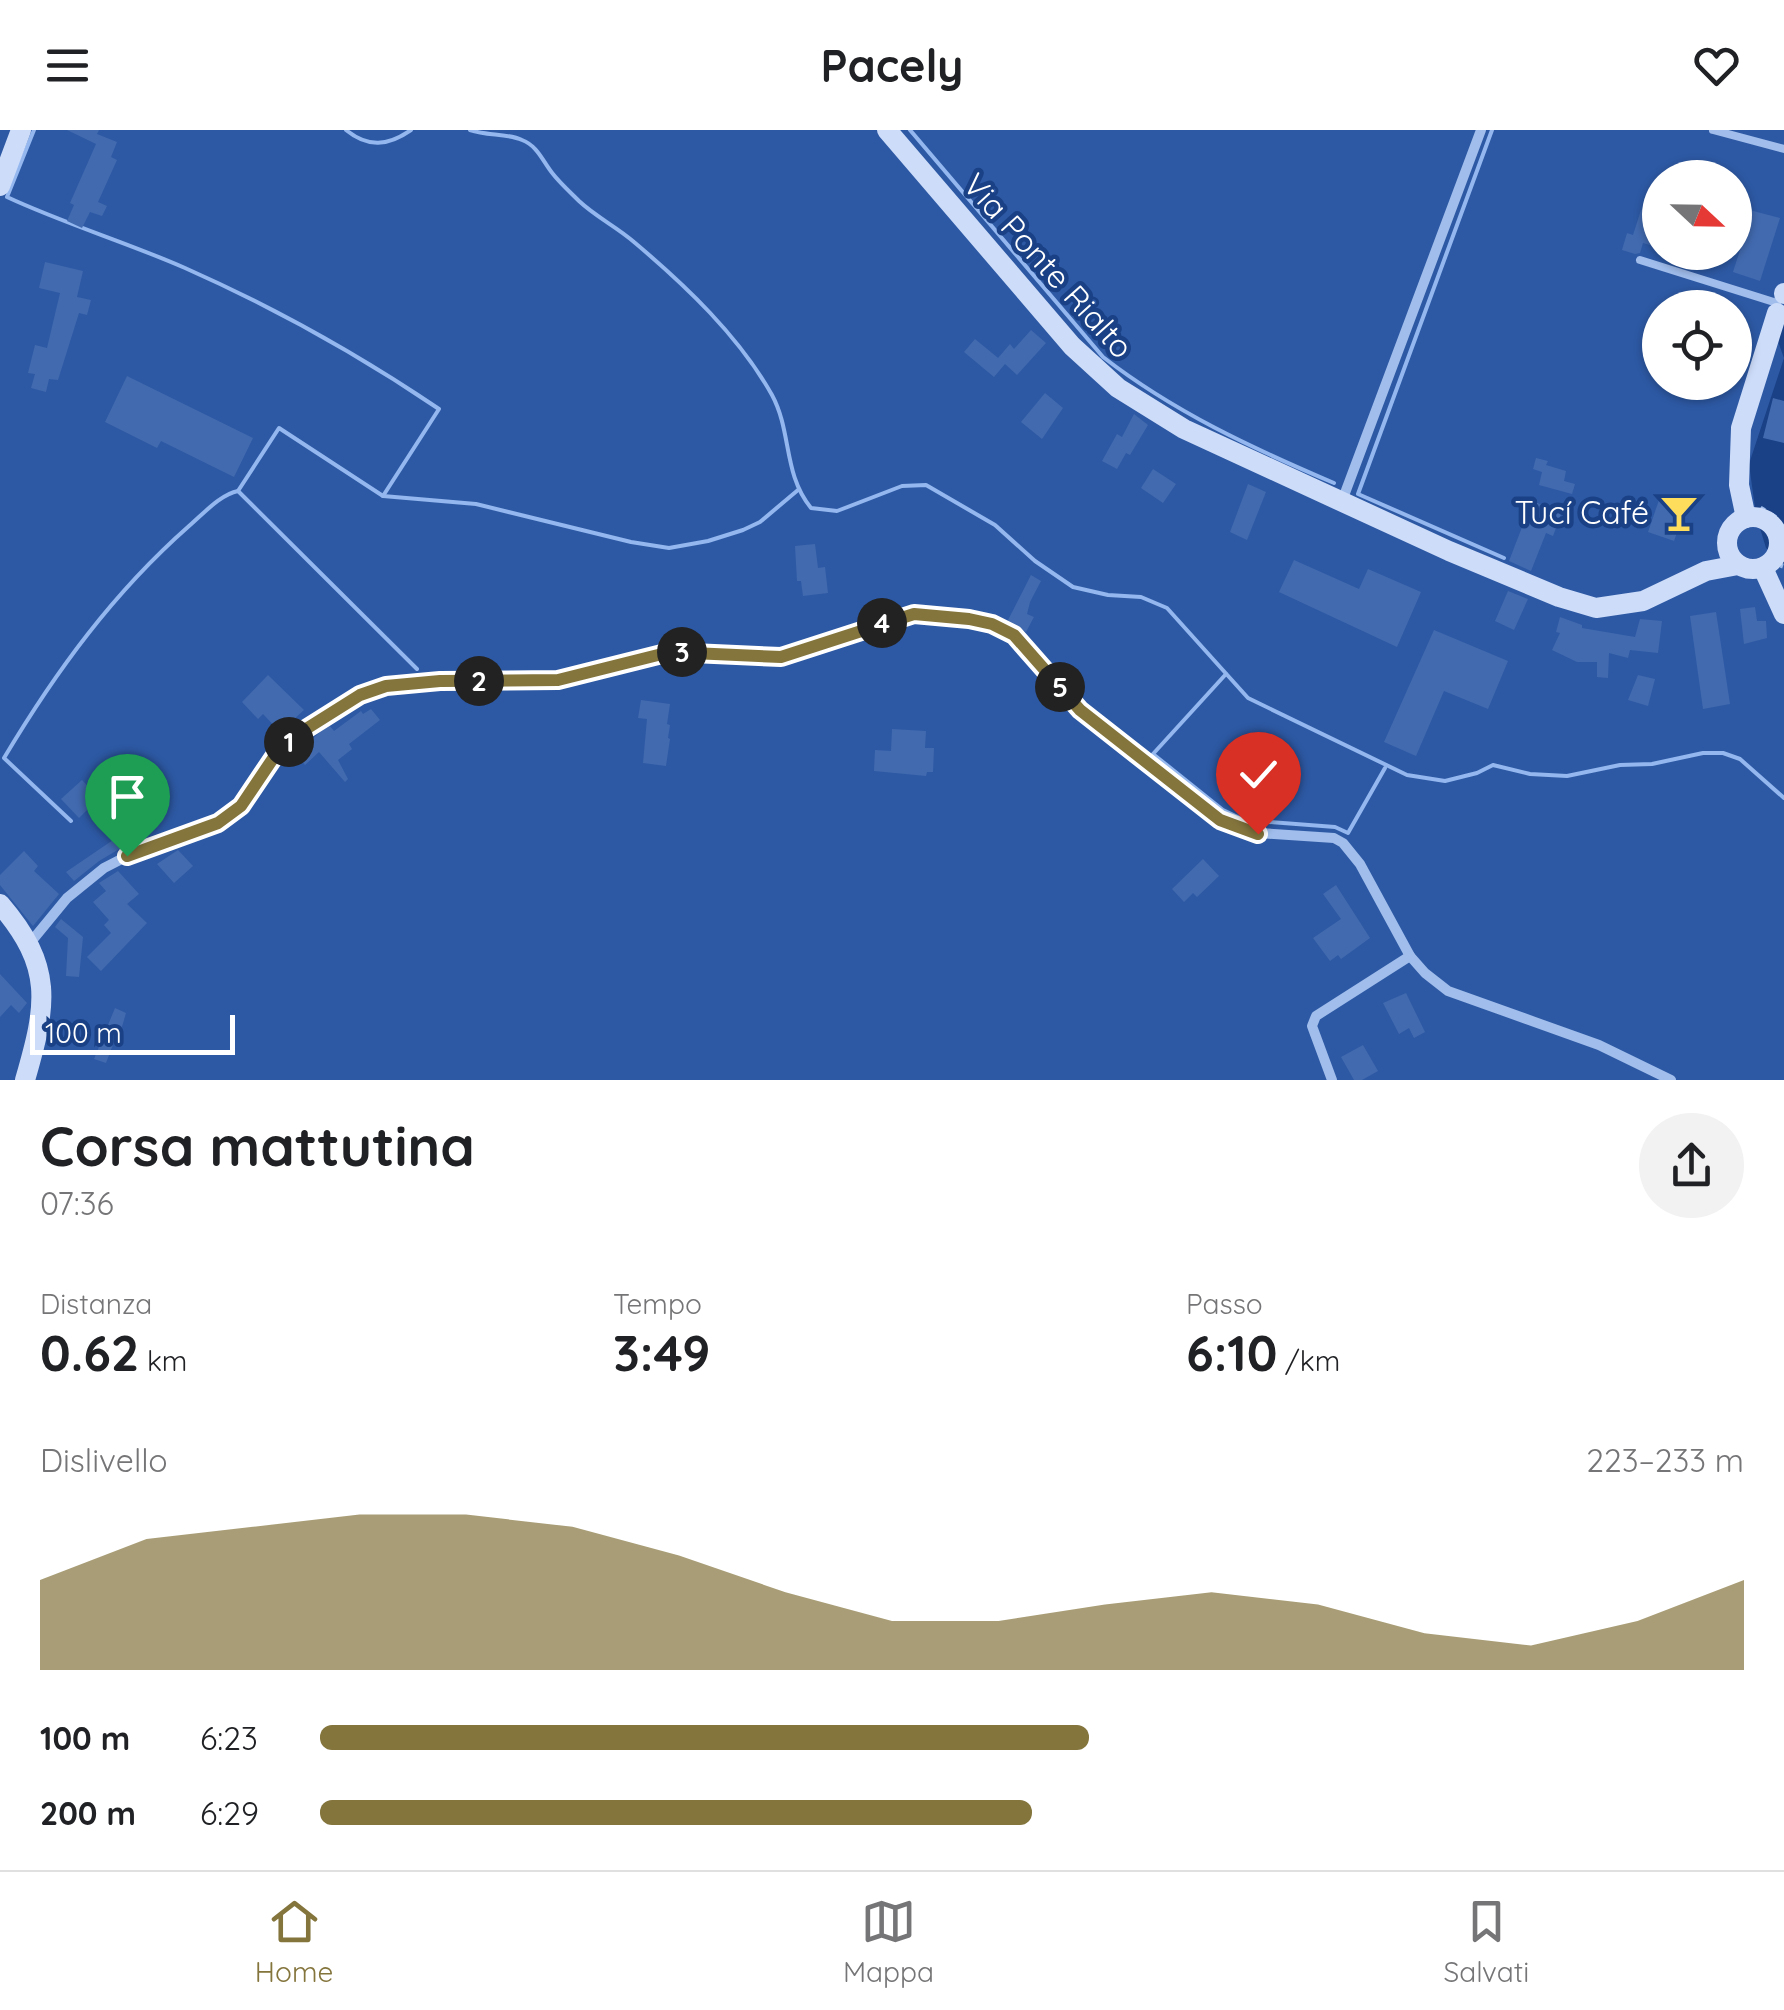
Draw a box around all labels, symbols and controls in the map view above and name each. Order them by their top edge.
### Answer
text: Pacely [820,37,964,93]
icon: menu [40,38,95,93]
icon: heart [1689,38,1744,93]
north arrow [1642,160,1752,270]
map controls [1642,160,1752,400]
street label: Via Ponte Rialto [955,165,1142,366]
button: locate [1642,290,1752,400]
place label: Tucí Café [1514,492,1649,532]
bar icon: Tucí Café [1658,492,1700,534]
pin: 4 [857,598,907,648]
text: 4 [874,605,890,640]
pin: 3 [657,627,707,677]
text: 3 [674,634,690,669]
pin: 2 [454,656,504,706]
pin: 5 [1035,662,1085,712]
text: 2 [471,663,487,698]
text: 5 [1052,669,1068,704]
pin: 1 [264,717,314,767]
text: 1 [284,724,294,759]
pin [1216,732,1301,835]
icon: check [1231,747,1286,802]
pin [85,754,170,857]
icon: arrive [100,769,155,824]
scale bar [30,1010,235,1054]
text: 100 m [45,1015,122,1050]
text: Corsa mattutina [40,1111,475,1180]
button: share [1639,1113,1744,1218]
text: 07:36 [40,1183,114,1223]
text: Distanza [40,1286,152,1321]
text: Tempo [613,1286,702,1321]
text: Passo [1186,1286,1263,1321]
text: 0.62 [40,1321,139,1384]
text: 3:49 [613,1321,710,1384]
text: 6:10 [1186,1321,1277,1384]
text: km [139,1343,187,1378]
text: /km [1277,1343,1340,1378]
text: Dislivello [40,1440,168,1480]
text: 223–233 m [1586,1440,1744,1480]
text: 100 m [40,1718,130,1758]
text: 6:23 [200,1718,258,1758]
text: 200 m [40,1793,136,1833]
text: 6:29 [200,1793,259,1833]
tab: Home [255,1894,333,1989]
tab: Mappa [843,1894,934,1989]
tab: Salvati [1444,1894,1529,1989]

